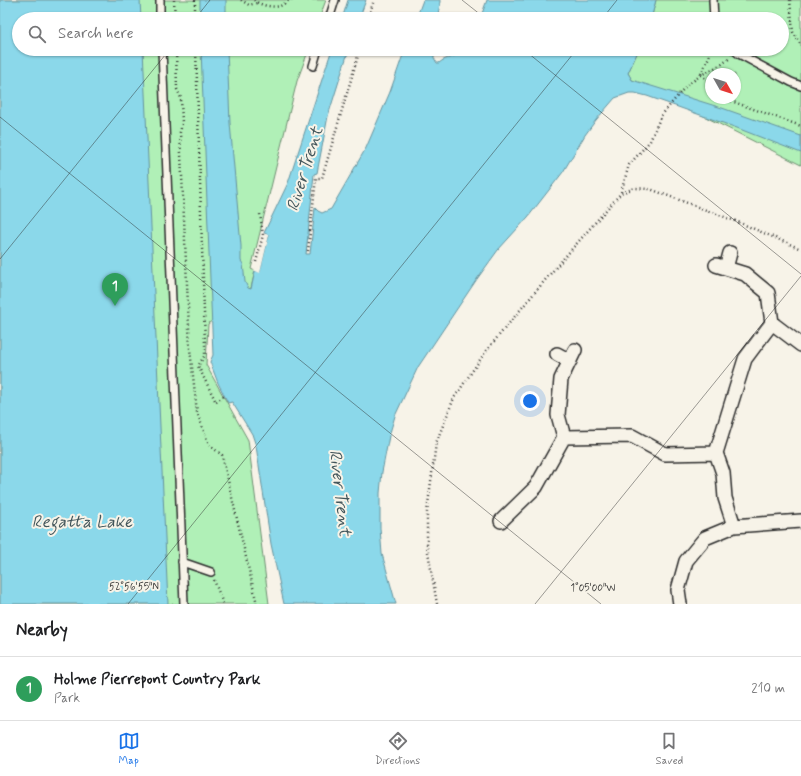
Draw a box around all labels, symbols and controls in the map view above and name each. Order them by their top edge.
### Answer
search box [12,12,789,56]
icon: search [26,23,48,45]
text: Search here [58,24,134,44]
north arrow [705,68,741,104]
water label: River Trent [282,123,329,214]
pin: 1 [102,273,128,306]
your location [520,391,540,411]
water label: River Trent [324,448,356,539]
water label: Regatta Lake [32,511,133,535]
text: 52°56'55"N [109,580,159,594]
text: 1°05'00"W [571,581,615,595]
text: Nearby [16,619,68,641]
text: Holme Pierrepont Country Park [54,670,260,690]
text: 1 [26,680,32,697]
text: 210 m [751,680,785,697]
text: Park [54,690,80,707]
tab: Map [118,730,140,768]
tab: Directions [375,730,420,768]
tab: Saved [656,730,683,768]

